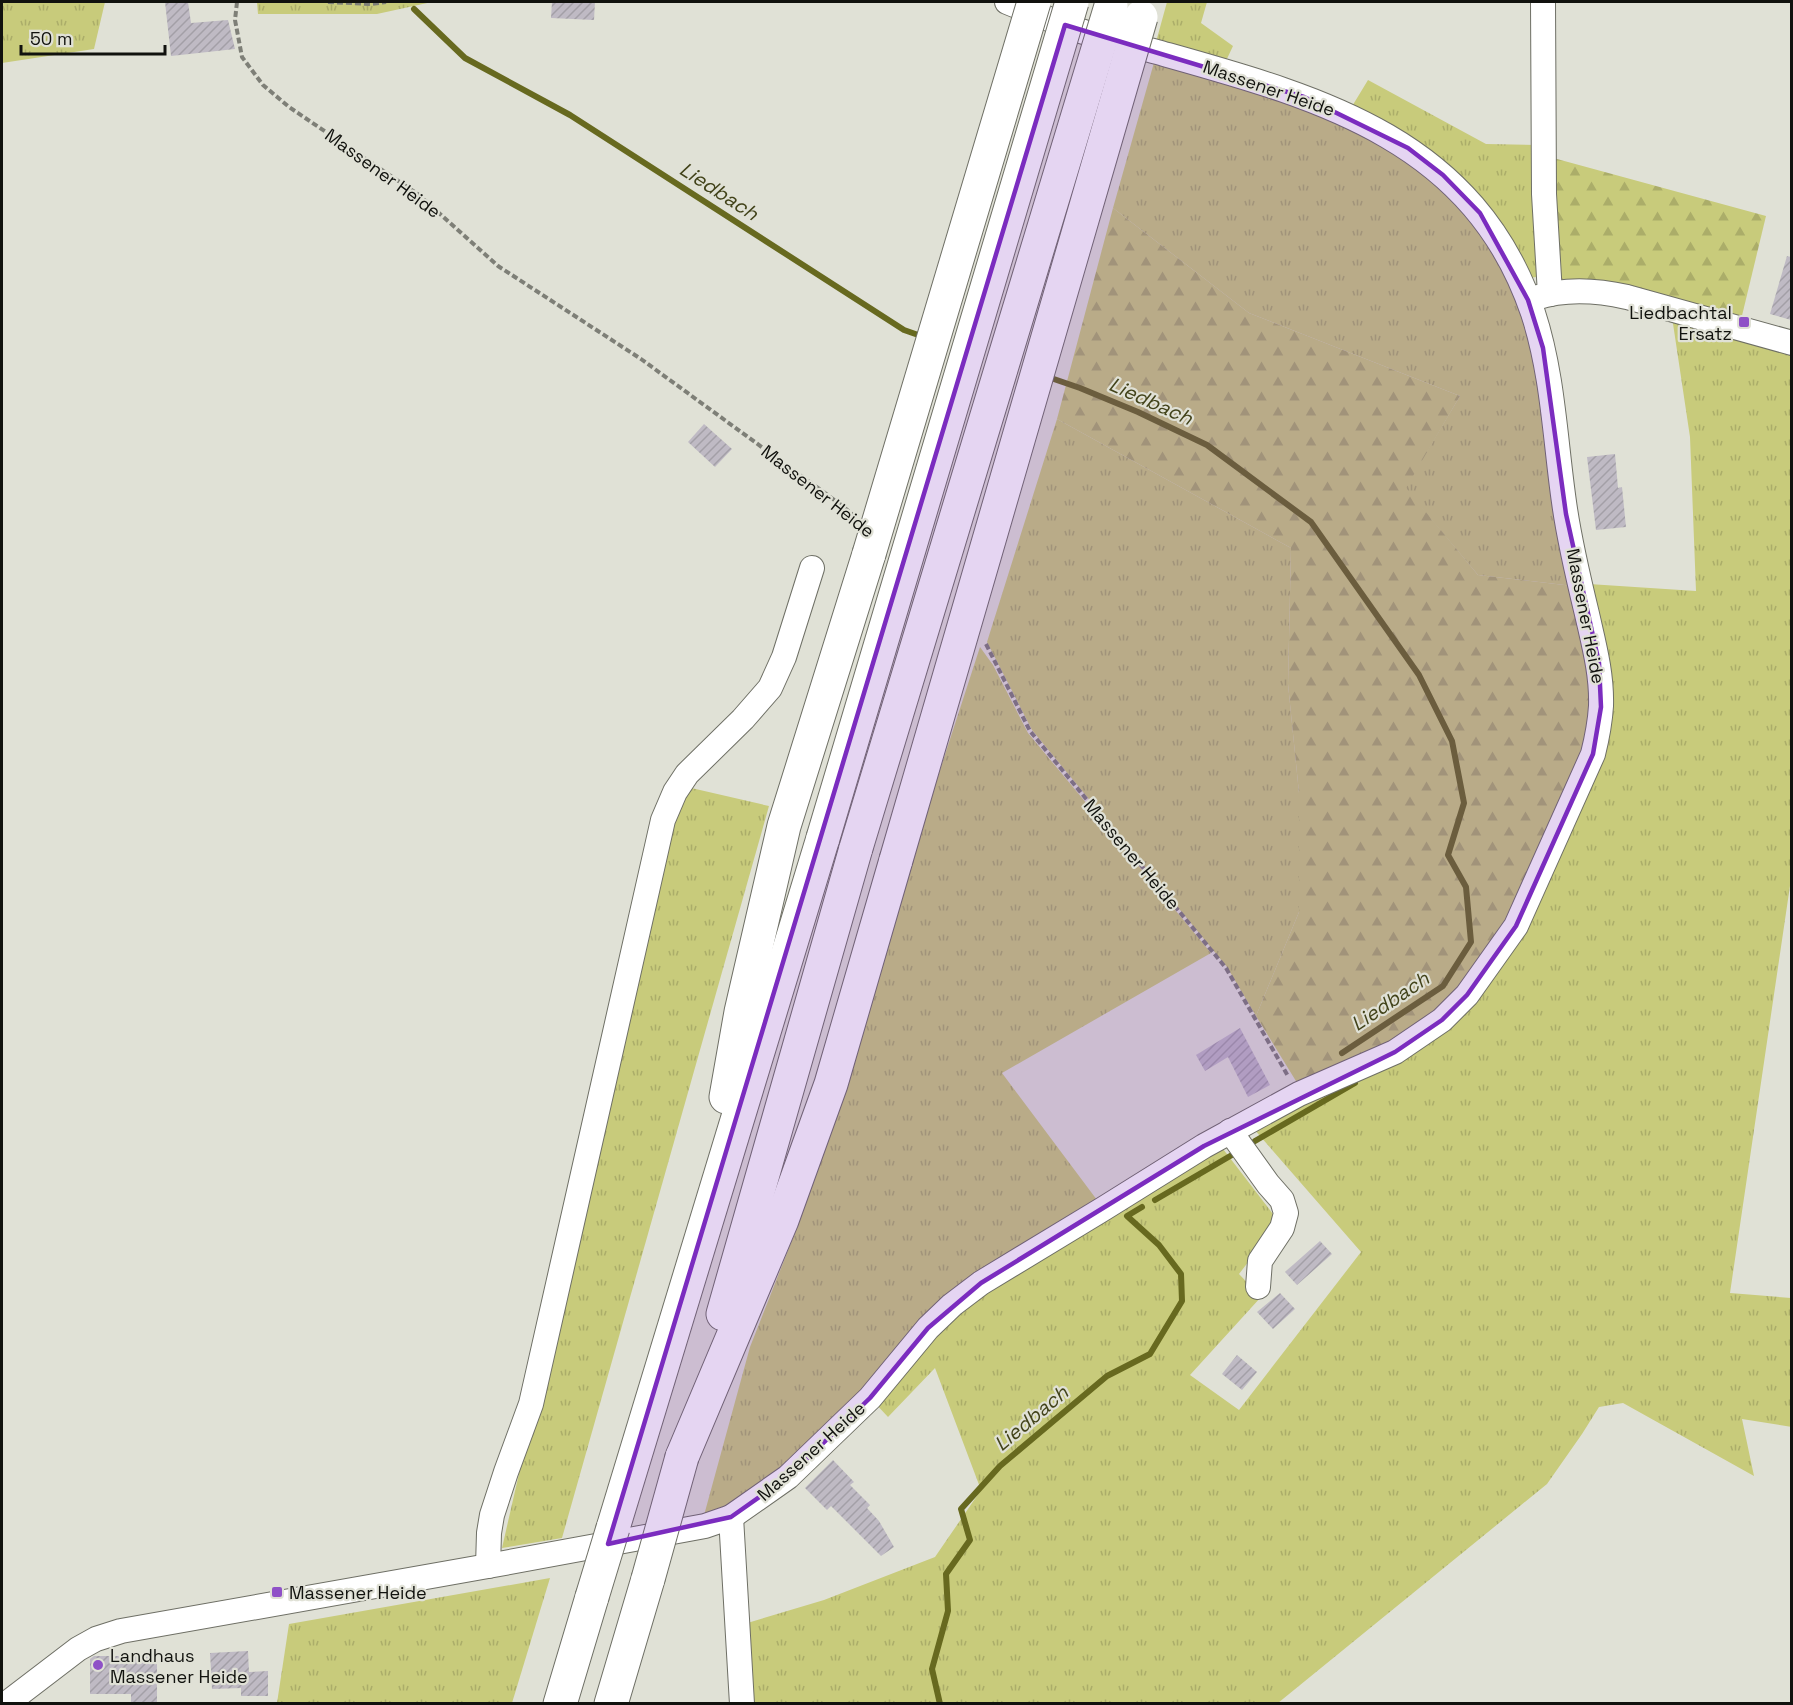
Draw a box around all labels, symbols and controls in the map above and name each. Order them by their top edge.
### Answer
scale bar [21,18,165,56]
text: 50 m [30,27,72,50]
street label: Massener Heide [1200,55,1338,121]
street label: Massener Heide [321,123,445,223]
water label: Liedbach [675,156,764,227]
place label: Liedbachtal Ersatz [1629,301,1732,345]
marker: Liedbachtal Ersatz [1737,315,1751,329]
water label: Liedbach [1105,371,1198,431]
street label: Massener Heide [757,440,879,542]
street label: Massener Heide [1562,546,1610,686]
street label: Massener Heide [1079,794,1185,914]
water label: Liedbach [1346,965,1435,1037]
water label: Liedbach [989,1379,1074,1457]
street label: Massener Heide [752,1396,870,1506]
place label: Massener Heide [289,1581,427,1604]
marker: Massener Heide [270,1585,284,1599]
place label: Landhaus Massener Heide [110,1644,248,1688]
marker: Landhaus Massener Heide [91,1658,105,1672]

